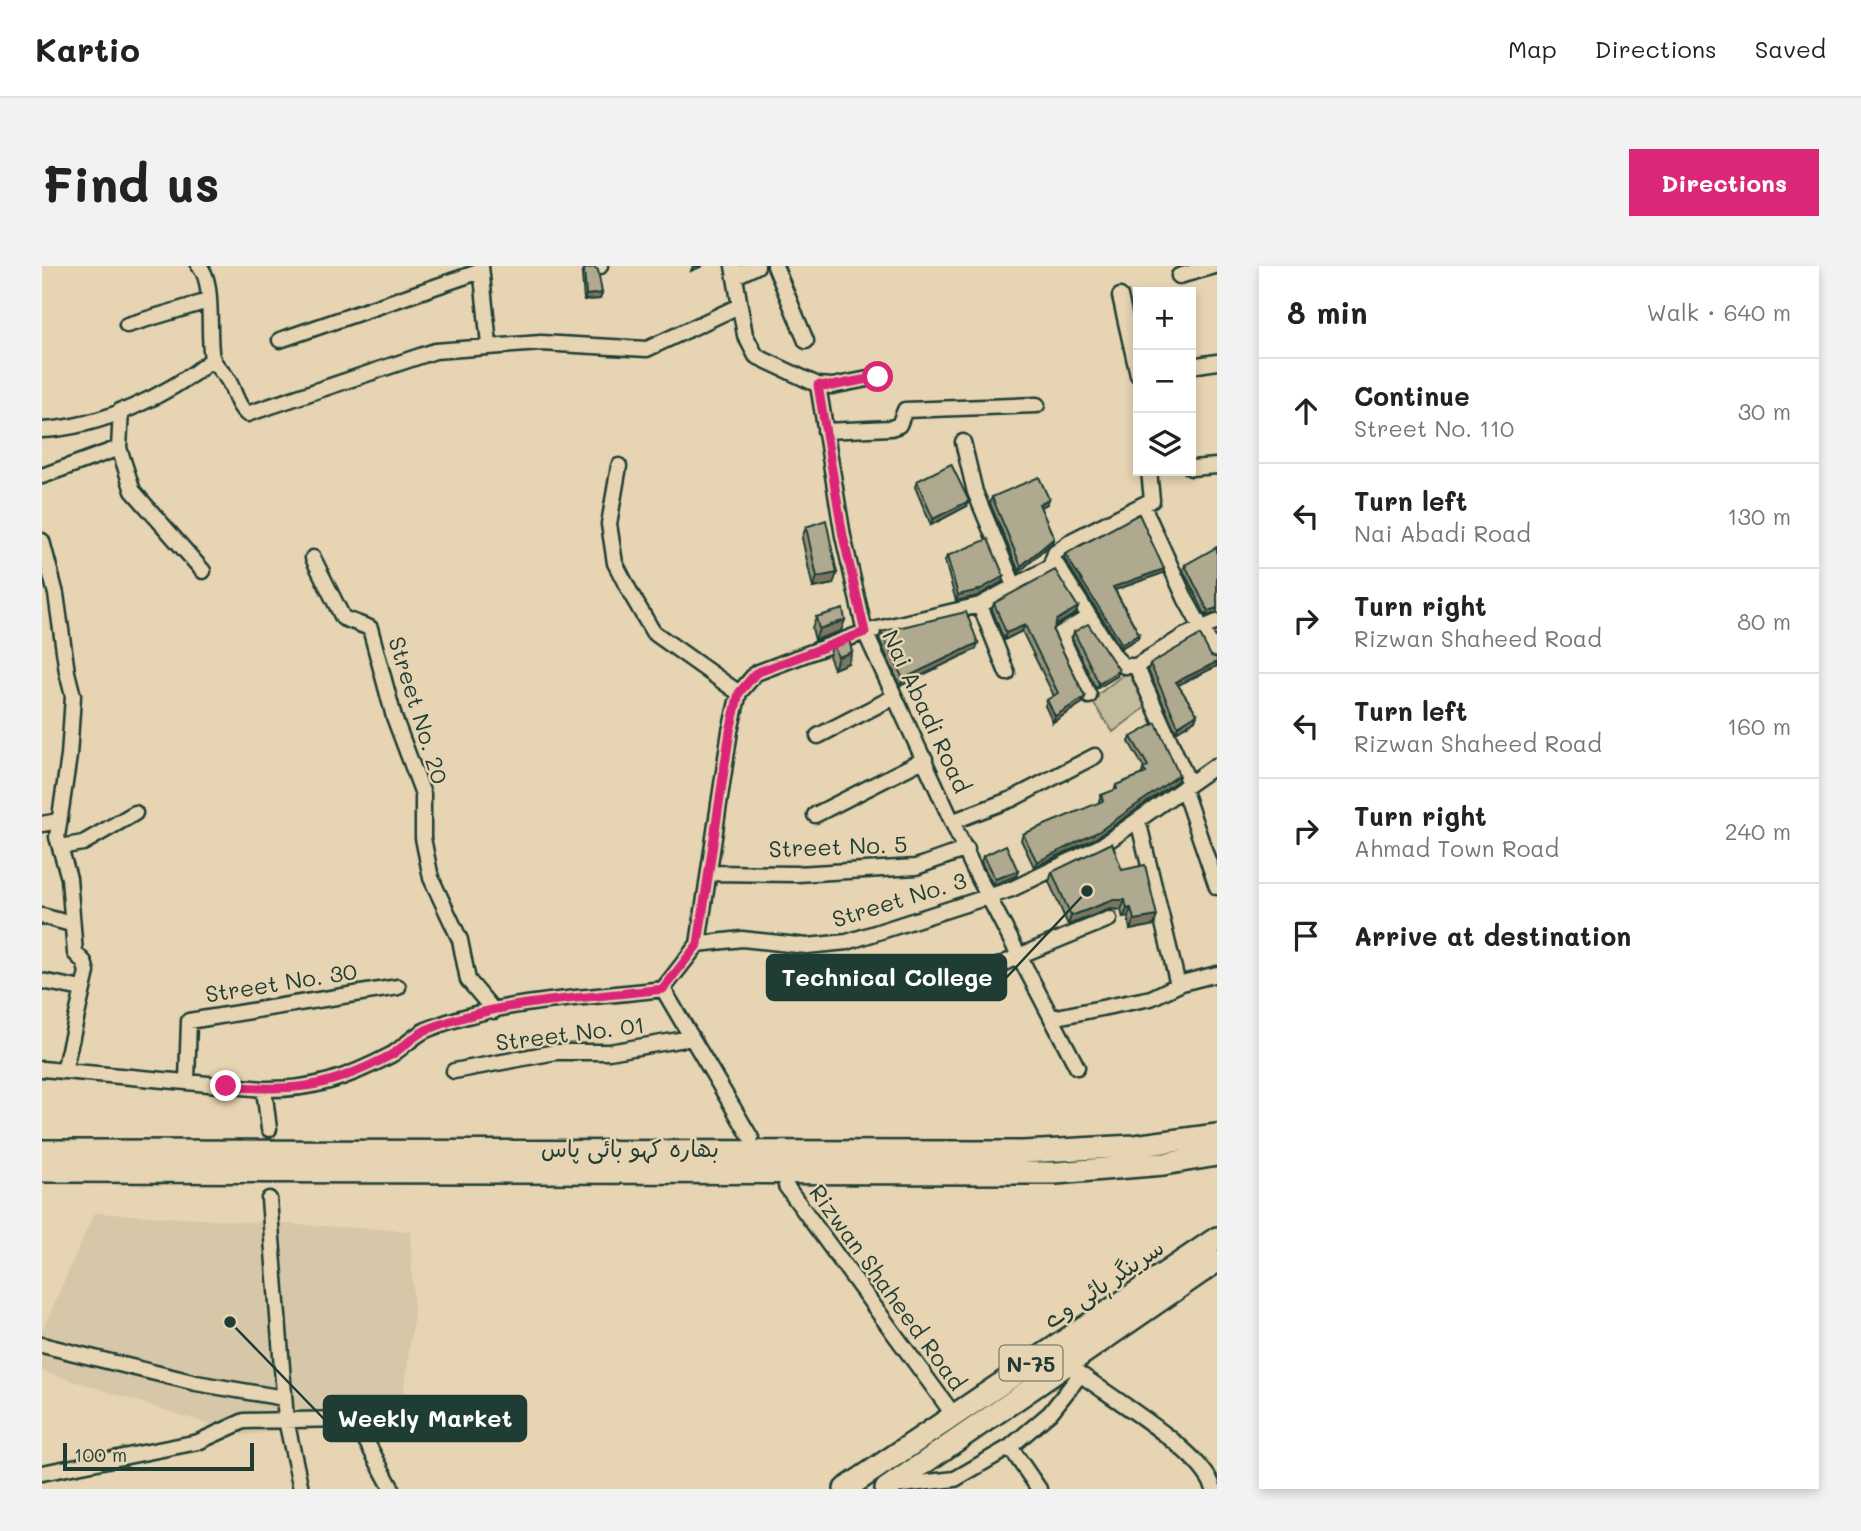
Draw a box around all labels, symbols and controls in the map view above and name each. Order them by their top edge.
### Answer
text: Kartio [35,27,140,70]
text: Map [1508,33,1557,64]
text: Directions [1595,33,1717,64]
text: Saved [1755,33,1826,64]
button: Directions [1629,149,1819,216]
text: Find us [42,151,220,214]
map controls [1133,287,1196,476]
button: + [1133,287,1196,350]
text: 8 min [1287,292,1368,332]
text: Walk · 640 m [1646,297,1791,327]
button: − [1133,350,1196,413]
route start [862,361,893,392]
text: Continue [1354,379,1470,413]
icon: ahead [1287,392,1325,430]
text: 30 m [1738,396,1791,426]
button: layers [1133,413,1196,476]
text: Street No. 110 [1354,413,1514,443]
text: Turn left [1354,484,1467,518]
icon: left [1287,497,1325,535]
text: 130 m [1727,501,1791,531]
text: Nai Abadi Road [1354,518,1531,548]
text: Turn right [1354,589,1487,623]
icon: right [1287,602,1325,640]
text: 80 m [1737,606,1791,636]
text: Rizwan Shaheed Road [1354,623,1602,653]
street label: Nai Abadi Road [876,625,978,797]
street label: Street No. 20 [382,633,456,787]
text: Turn left [1354,694,1467,728]
icon: left [1287,707,1325,745]
text: 160 m [1727,711,1791,741]
text: Rizwan Shaheed Road [1354,728,1602,758]
text: Turn right [1354,799,1487,833]
icon: right [1287,812,1325,850]
text: 240 m [1725,816,1791,846]
street label: Street No. 5 [768,829,908,863]
text: Ahmad Town Road [1354,833,1559,863]
street label: Street No. 3 [828,864,970,934]
icon: arrive [1287,917,1325,955]
text: Arrive at destination [1354,919,1631,953]
street label: Street No. 30 [203,955,359,1009]
callout: Technical College [767,955,1006,1000]
text: Technical College [781,961,993,992]
street label: Street No. 01 [494,1009,646,1057]
route end [210,1070,241,1101]
street label: بھارہ کہو بائی پاس [541,1133,719,1164]
street label: Rizwan Shaheed Road [803,1178,973,1396]
street label: سرینگر ہائی وے [1037,1232,1171,1337]
road number: N-75 [1000,1346,1062,1380]
callout: Weekly Market [324,1396,526,1441]
text: Weekly Market [338,1402,512,1433]
scale bar [63,1440,254,1472]
text: 100 m [74,1442,127,1467]

